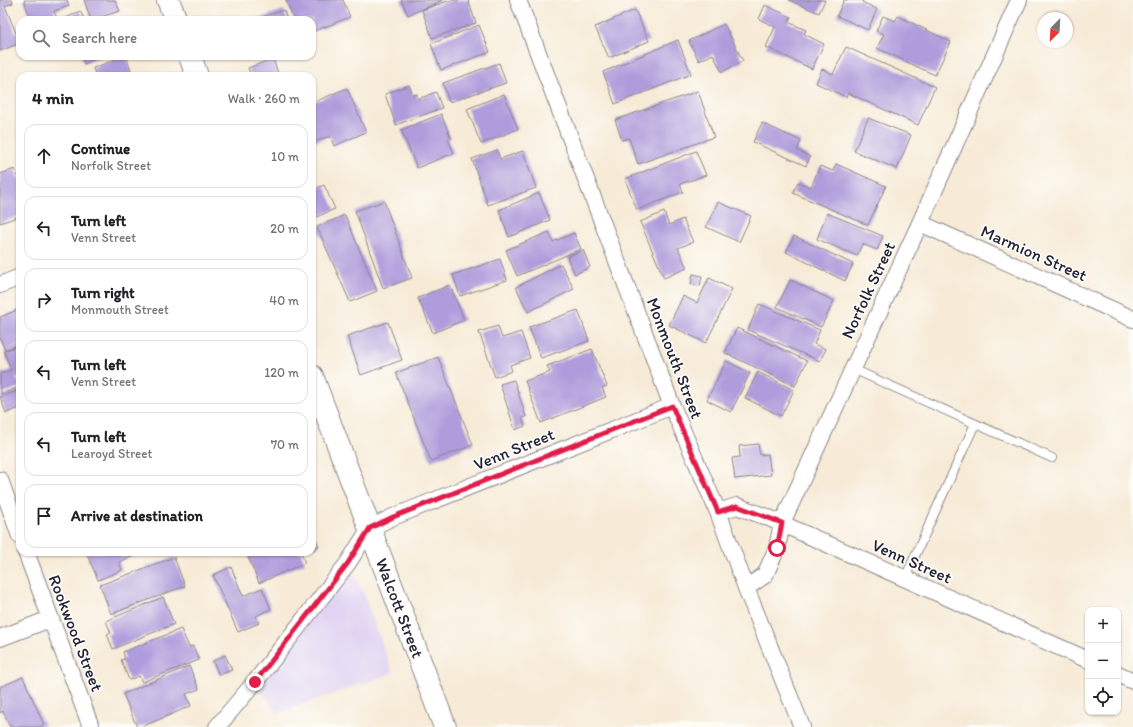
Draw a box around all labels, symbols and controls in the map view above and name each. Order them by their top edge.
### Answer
north arrow [1037,12,1073,48]
search box [16,16,316,60]
icon: search [30,27,52,49]
text: Search here [62,29,137,47]
text: 4 min [32,88,74,108]
text: Walk · 260 m [228,91,300,106]
text: Continue [71,140,130,158]
icon: ahead [33,145,55,167]
text: 10 m [271,149,299,164]
text: Norfolk Street [71,158,151,173]
text: Turn left [71,212,126,230]
icon: left [33,217,55,239]
text: 20 m [270,221,299,236]
street label: Marmion Street [978,221,1090,285]
text: Venn Street [71,230,136,245]
street label: Norfolk Street [837,238,899,342]
text: Turn right [71,284,135,302]
icon: right [33,289,55,311]
text: 40 m [269,293,299,308]
street label: Monmouth Street [643,295,707,421]
text: Monmouth Street [71,302,169,317]
text: Turn left [71,356,126,374]
icon: left [33,361,55,383]
text: 120 m [264,365,299,380]
text: Venn Street [71,374,136,389]
street label: Venn Street [471,424,558,474]
text: Turn left [71,428,126,446]
icon: left [33,433,55,455]
text: 70 m [271,437,299,452]
text: Learoyd Street [71,446,152,461]
icon: arrive [33,505,55,527]
text: Arrive at destination [71,507,203,525]
street label: Venn Street [869,535,956,588]
route start [768,539,786,557]
street label: Walcott Street [372,555,428,661]
street label: Rookwood Street [45,572,107,694]
map controls [1085,607,1121,715]
button: + [1085,607,1121,643]
button: − [1085,643,1121,679]
route end [246,673,264,691]
button: locate [1085,679,1121,715]

